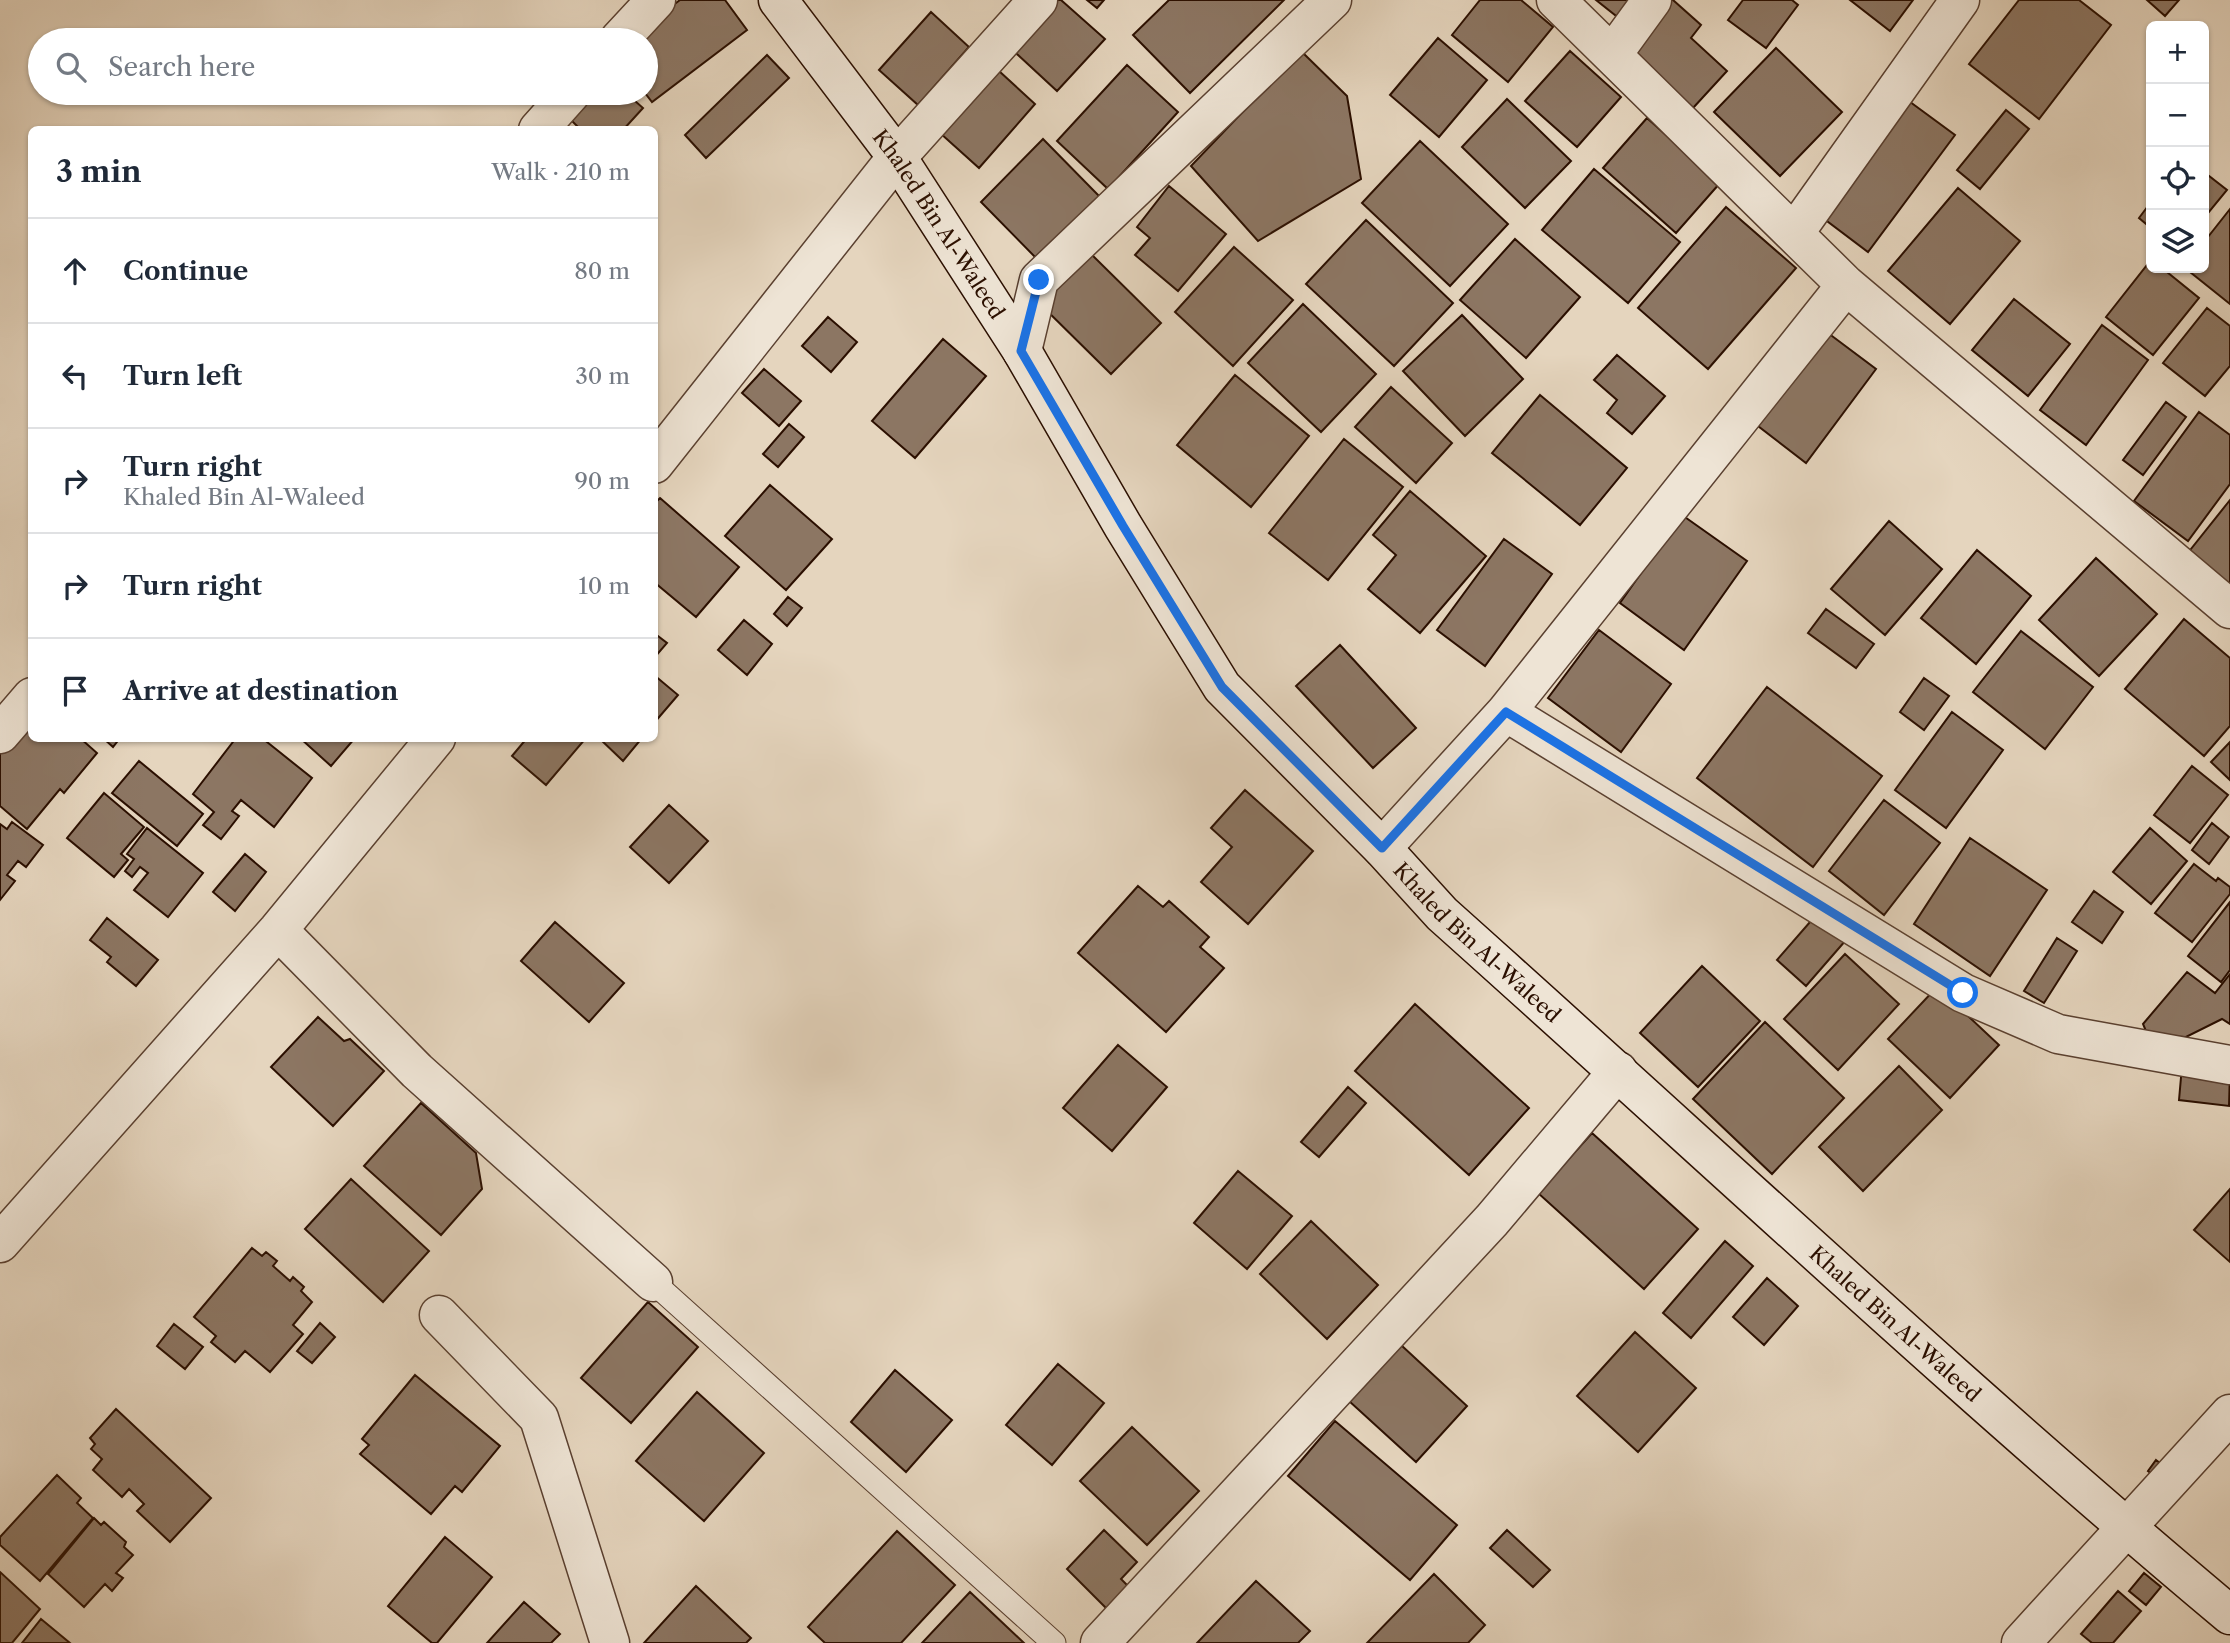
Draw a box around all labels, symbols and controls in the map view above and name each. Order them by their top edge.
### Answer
map controls [2146,21,2209,273]
button: + [2146,21,2209,84]
search box [28,28,658,105]
icon: search [52,48,90,86]
text: Search here [108,51,255,83]
button: − [2146,84,2209,147]
street label: Khaled Bin Al-Waleed [868,124,1010,323]
button: locate [2146,147,2209,210]
text: 3 min [56,153,142,190]
text: Walk · 210 m [491,158,630,186]
button: layers [2146,210,2209,273]
icon: ahead [56,252,94,290]
text: Continue [123,255,248,287]
text: 80 m [574,257,630,285]
route end [1023,264,1054,295]
icon: left [56,357,94,395]
text: Turn left [123,360,242,392]
text: 30 m [575,362,630,390]
text: Turn right [123,451,262,483]
icon: right [56,462,94,500]
text: 90 m [574,467,630,495]
text: Khaled Bin Al-Waleed [123,483,365,511]
icon: right [56,567,94,605]
text: Turn right [123,570,262,602]
text: 10 m [578,572,630,600]
icon: arrive [56,672,94,710]
text: Arrive at destination [123,675,398,707]
street label: Khaled Bin Al-Waleed [1389,857,1566,1027]
route start [1947,977,1978,1008]
street label: Khaled Bin Al-Waleed [1805,1240,1986,1407]

